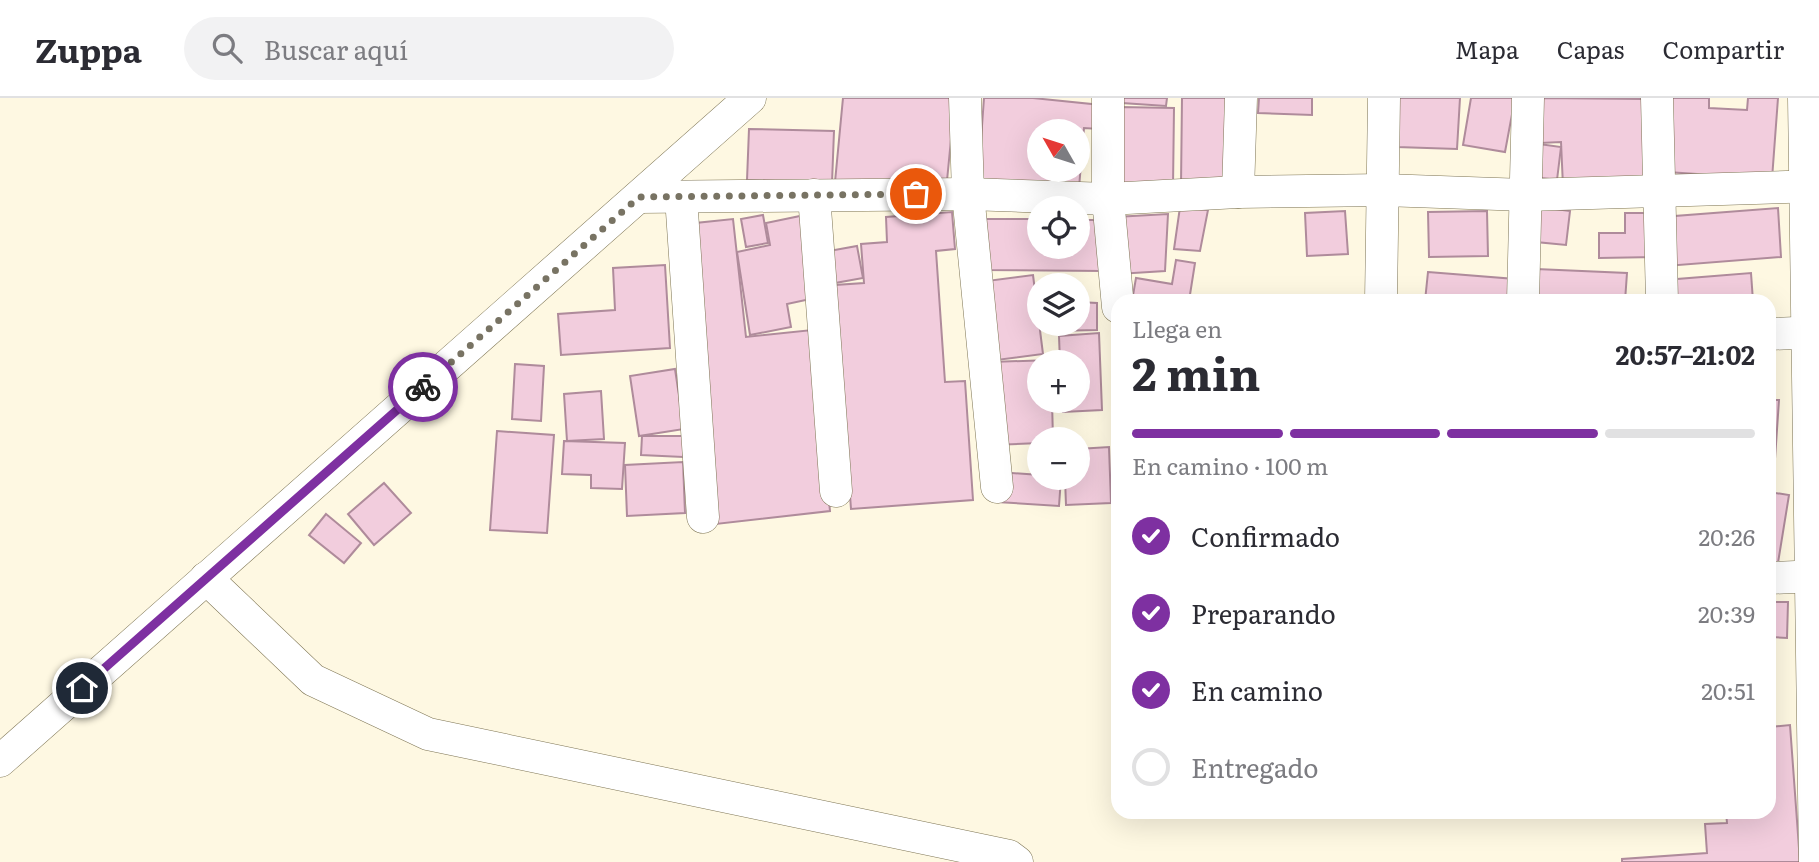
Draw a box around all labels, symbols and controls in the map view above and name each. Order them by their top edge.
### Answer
search box [184,17,674,80]
text: Zuppa [35,24,142,73]
icon: search [208,29,246,67]
text: Buscar aquí [264,29,408,68]
text: Mapa [1455,31,1519,66]
text: Capas [1557,31,1624,66]
text: Compartir [1662,31,1784,66]
north arrow [1027,119,1090,182]
map controls [1027,119,1090,490]
pin [886,164,946,224]
icon: bag [897,175,935,213]
button: locate [1027,196,1090,259]
button: layers [1027,273,1090,336]
text: Llega en [1132,311,1222,345]
text: 20:57–21:02 [1615,334,1755,373]
text: 2 min [1132,337,1261,405]
button: + [1027,350,1090,413]
courier [388,352,458,422]
icon: bike [404,368,442,406]
button: − [1027,427,1090,490]
text: En camino · 100 m [1132,448,1328,482]
text: Confirmado [1191,516,1340,555]
icon: check [1132,517,1170,555]
text: 20:26 [1699,519,1755,553]
text: Preparando [1191,593,1336,632]
icon: check [1132,594,1170,632]
text: 20:39 [1698,596,1755,630]
pin [52,658,112,718]
icon: home [63,669,101,707]
text: En camino [1191,670,1323,709]
icon: check [1132,671,1170,709]
text: 20:51 [1701,673,1755,707]
text: Entregado [1191,747,1318,786]

